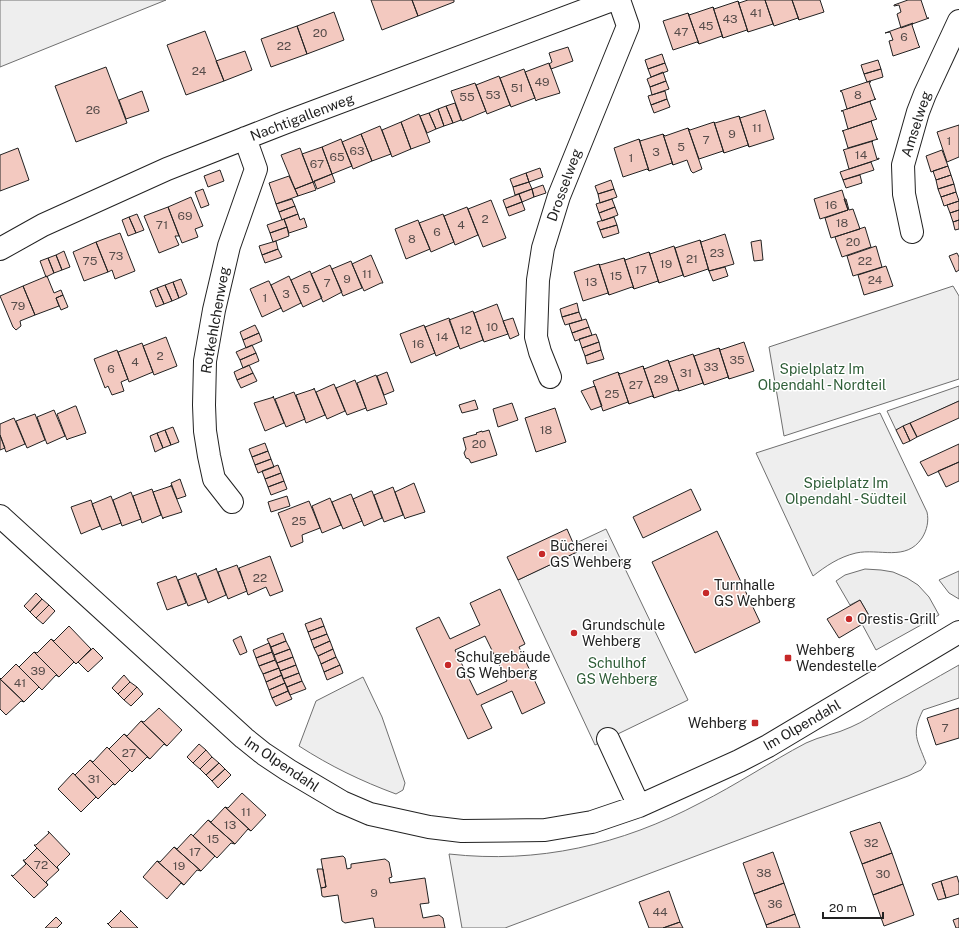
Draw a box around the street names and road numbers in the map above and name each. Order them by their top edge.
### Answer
street label: Amselweg [898,89,934,159]
street label: Nachtigallenweg [248,90,356,144]
street label: Drosselweg [543,146,585,224]
street label: Rotkehlchenweg [198,265,232,375]
street label: Im Olpendahl [761,696,843,754]
street label: Im Olpendahl [242,733,322,795]

